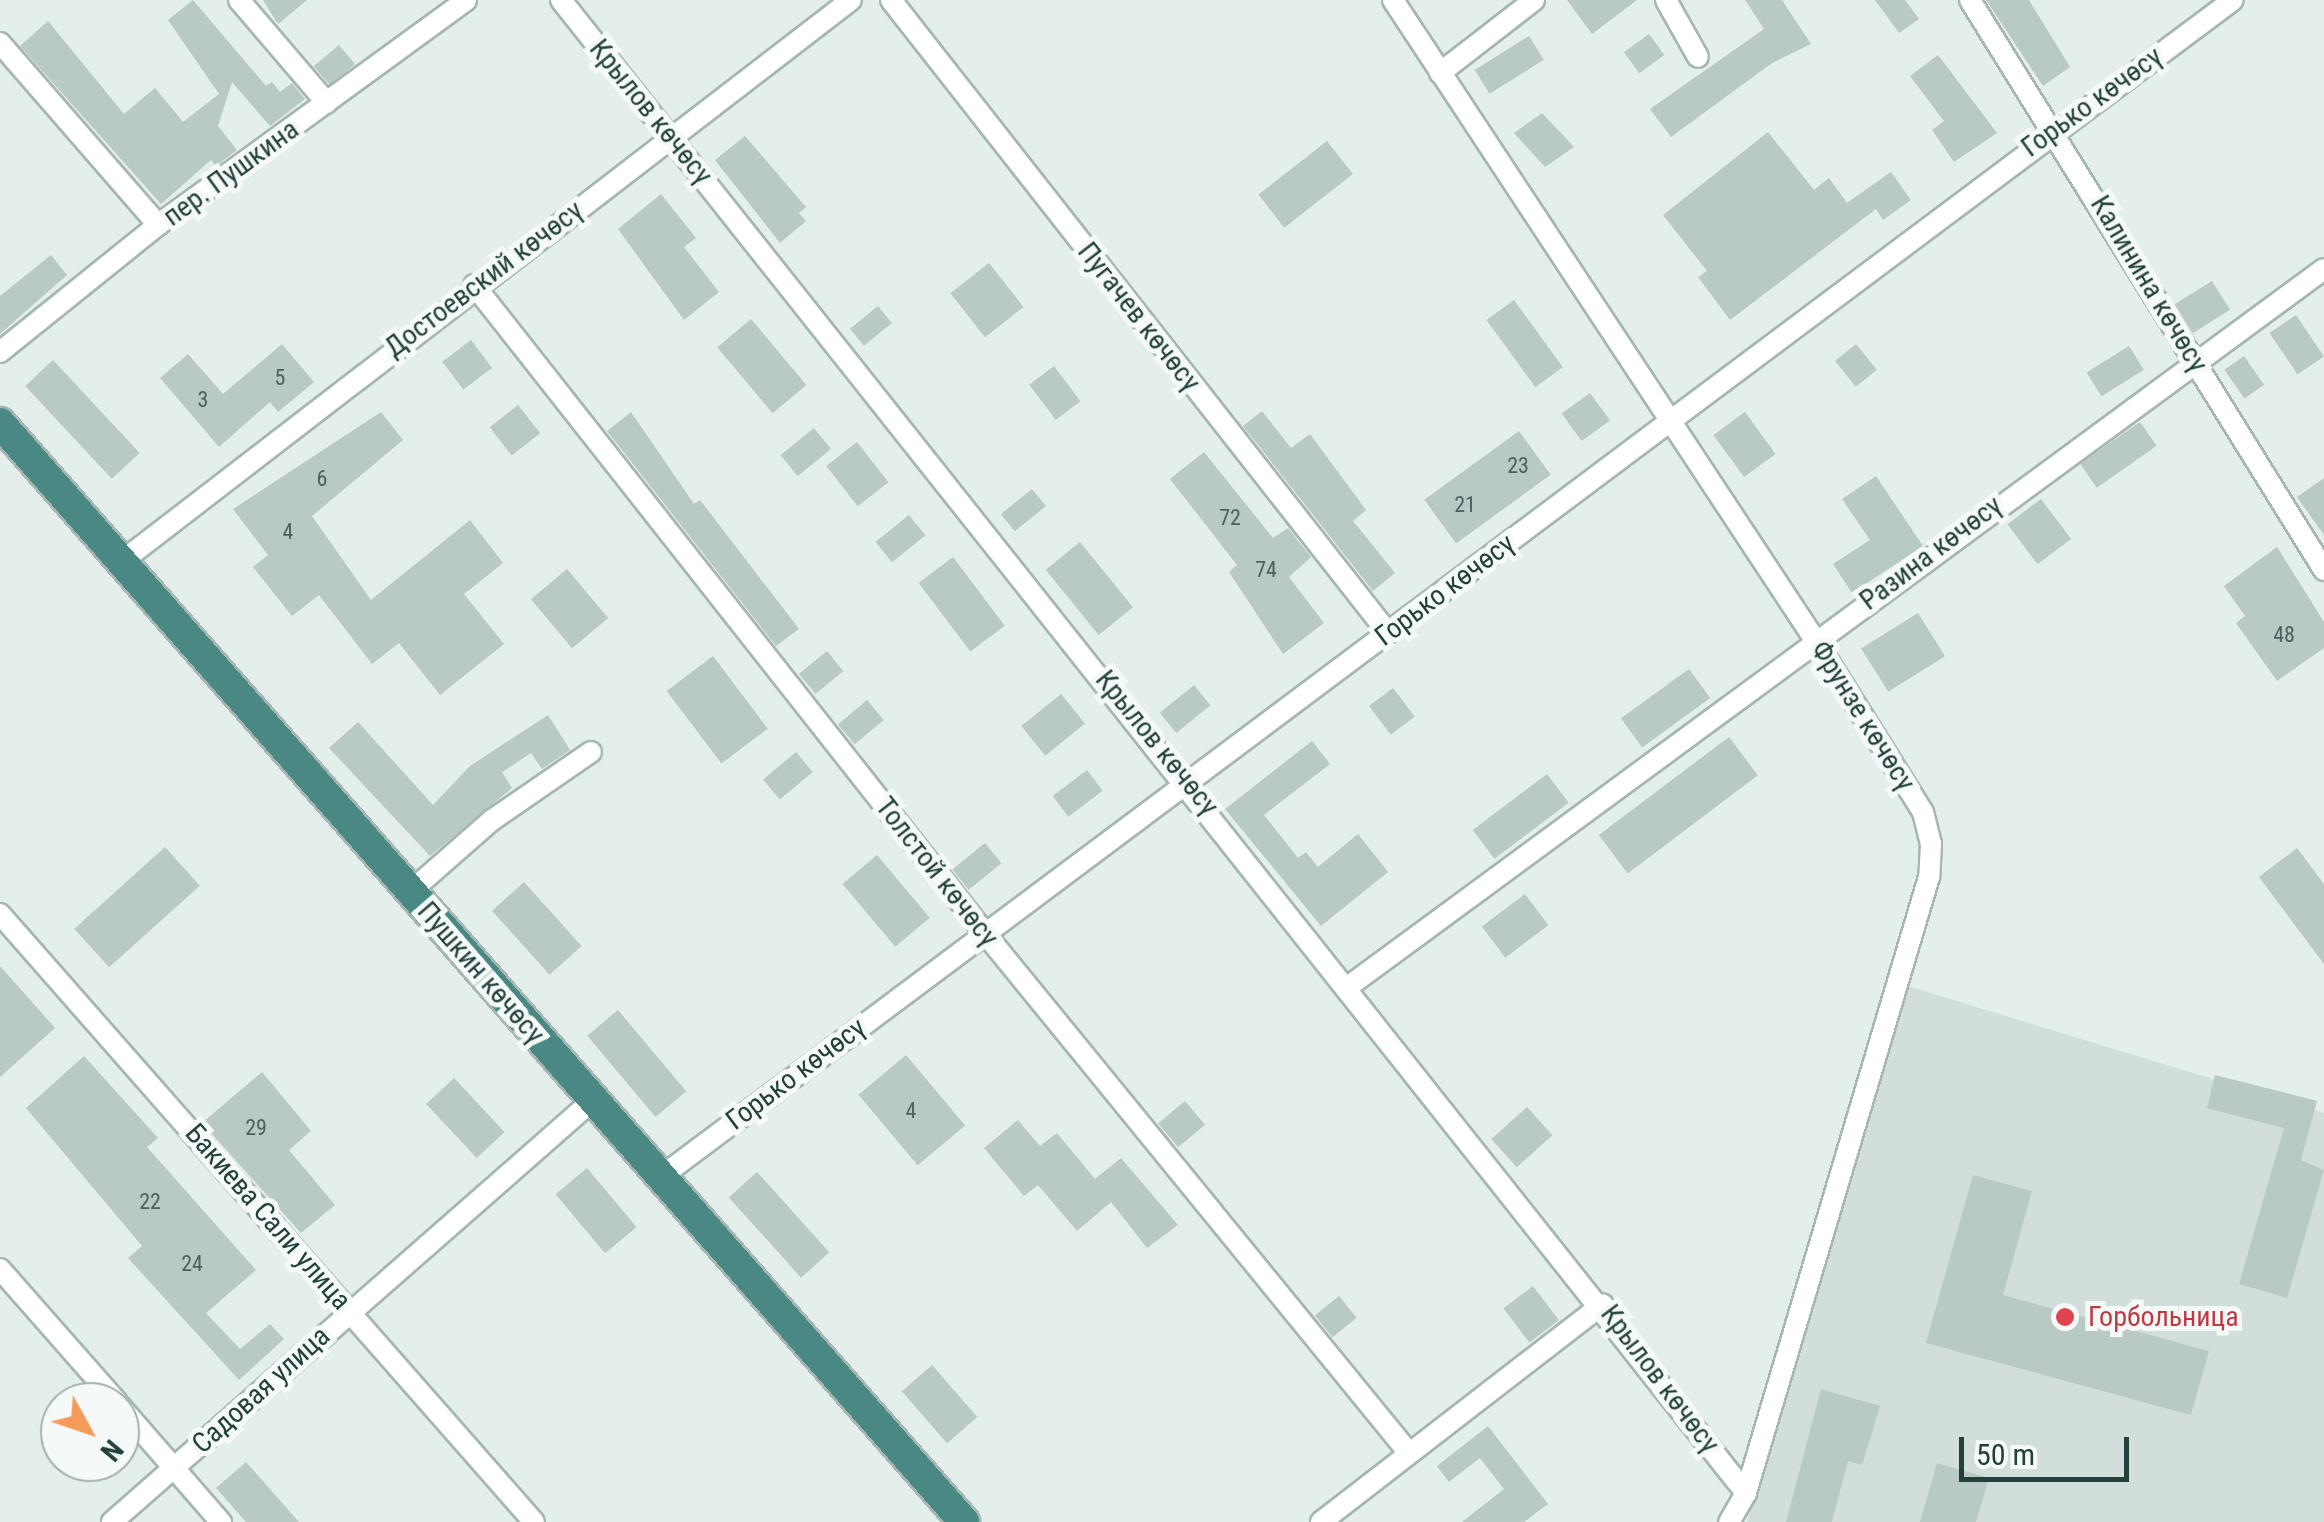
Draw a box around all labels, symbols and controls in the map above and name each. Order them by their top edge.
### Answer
street label: Крылов көчөсү [582,33,720,191]
street label: Горько көчөсү [2015,40,2169,164]
street label: пер. Пушкина [157,113,305,233]
street label: Калинина көчөсү [2083,190,2215,378]
street label: Достоевский көчөсү [378,194,590,364]
street label: Пугачев көчөсү [1070,236,1208,398]
house number: 5 [275,365,285,391]
house number: 3 [198,387,208,413]
house number: 23 [1507,453,1529,479]
house number: 6 [317,466,327,492]
street label: Разина көчөсү [1853,489,2009,617]
house number: 21 [1454,492,1476,518]
house number: 72 [1219,505,1241,531]
house number: 4 [283,519,293,545]
street label: Горько көчөсү [1369,527,1521,653]
house number: 74 [1255,557,1277,583]
house number: 48 [2273,622,2295,648]
street label: Фрунзе көчөсү [1804,635,1922,797]
street label: Крылов көчөсү [1088,664,1226,822]
street label: Толстой көчөсү [868,791,1006,953]
street label: Пушкин көчөсү [410,895,552,1051]
street label: Горько көчөсү [720,1011,872,1137]
house number: 4 [906,1098,916,1124]
house number: 29 [245,1115,267,1141]
street label: Бакиева Сали улица [178,1117,358,1317]
house number: 22 [139,1189,161,1215]
house number: 24 [181,1251,203,1277]
street label: Крылов көчөсү [1593,1298,1727,1460]
place label: Горбольница [2088,1300,2239,1334]
marker: Горбольница [2052,1304,2078,1330]
street label: Садовая улица [185,1319,337,1461]
north arrow [40,1382,140,1482]
scale bar [1964,1417,2134,1479]
text: N [94,1433,130,1467]
text: 50 m [1976,1437,2035,1472]

